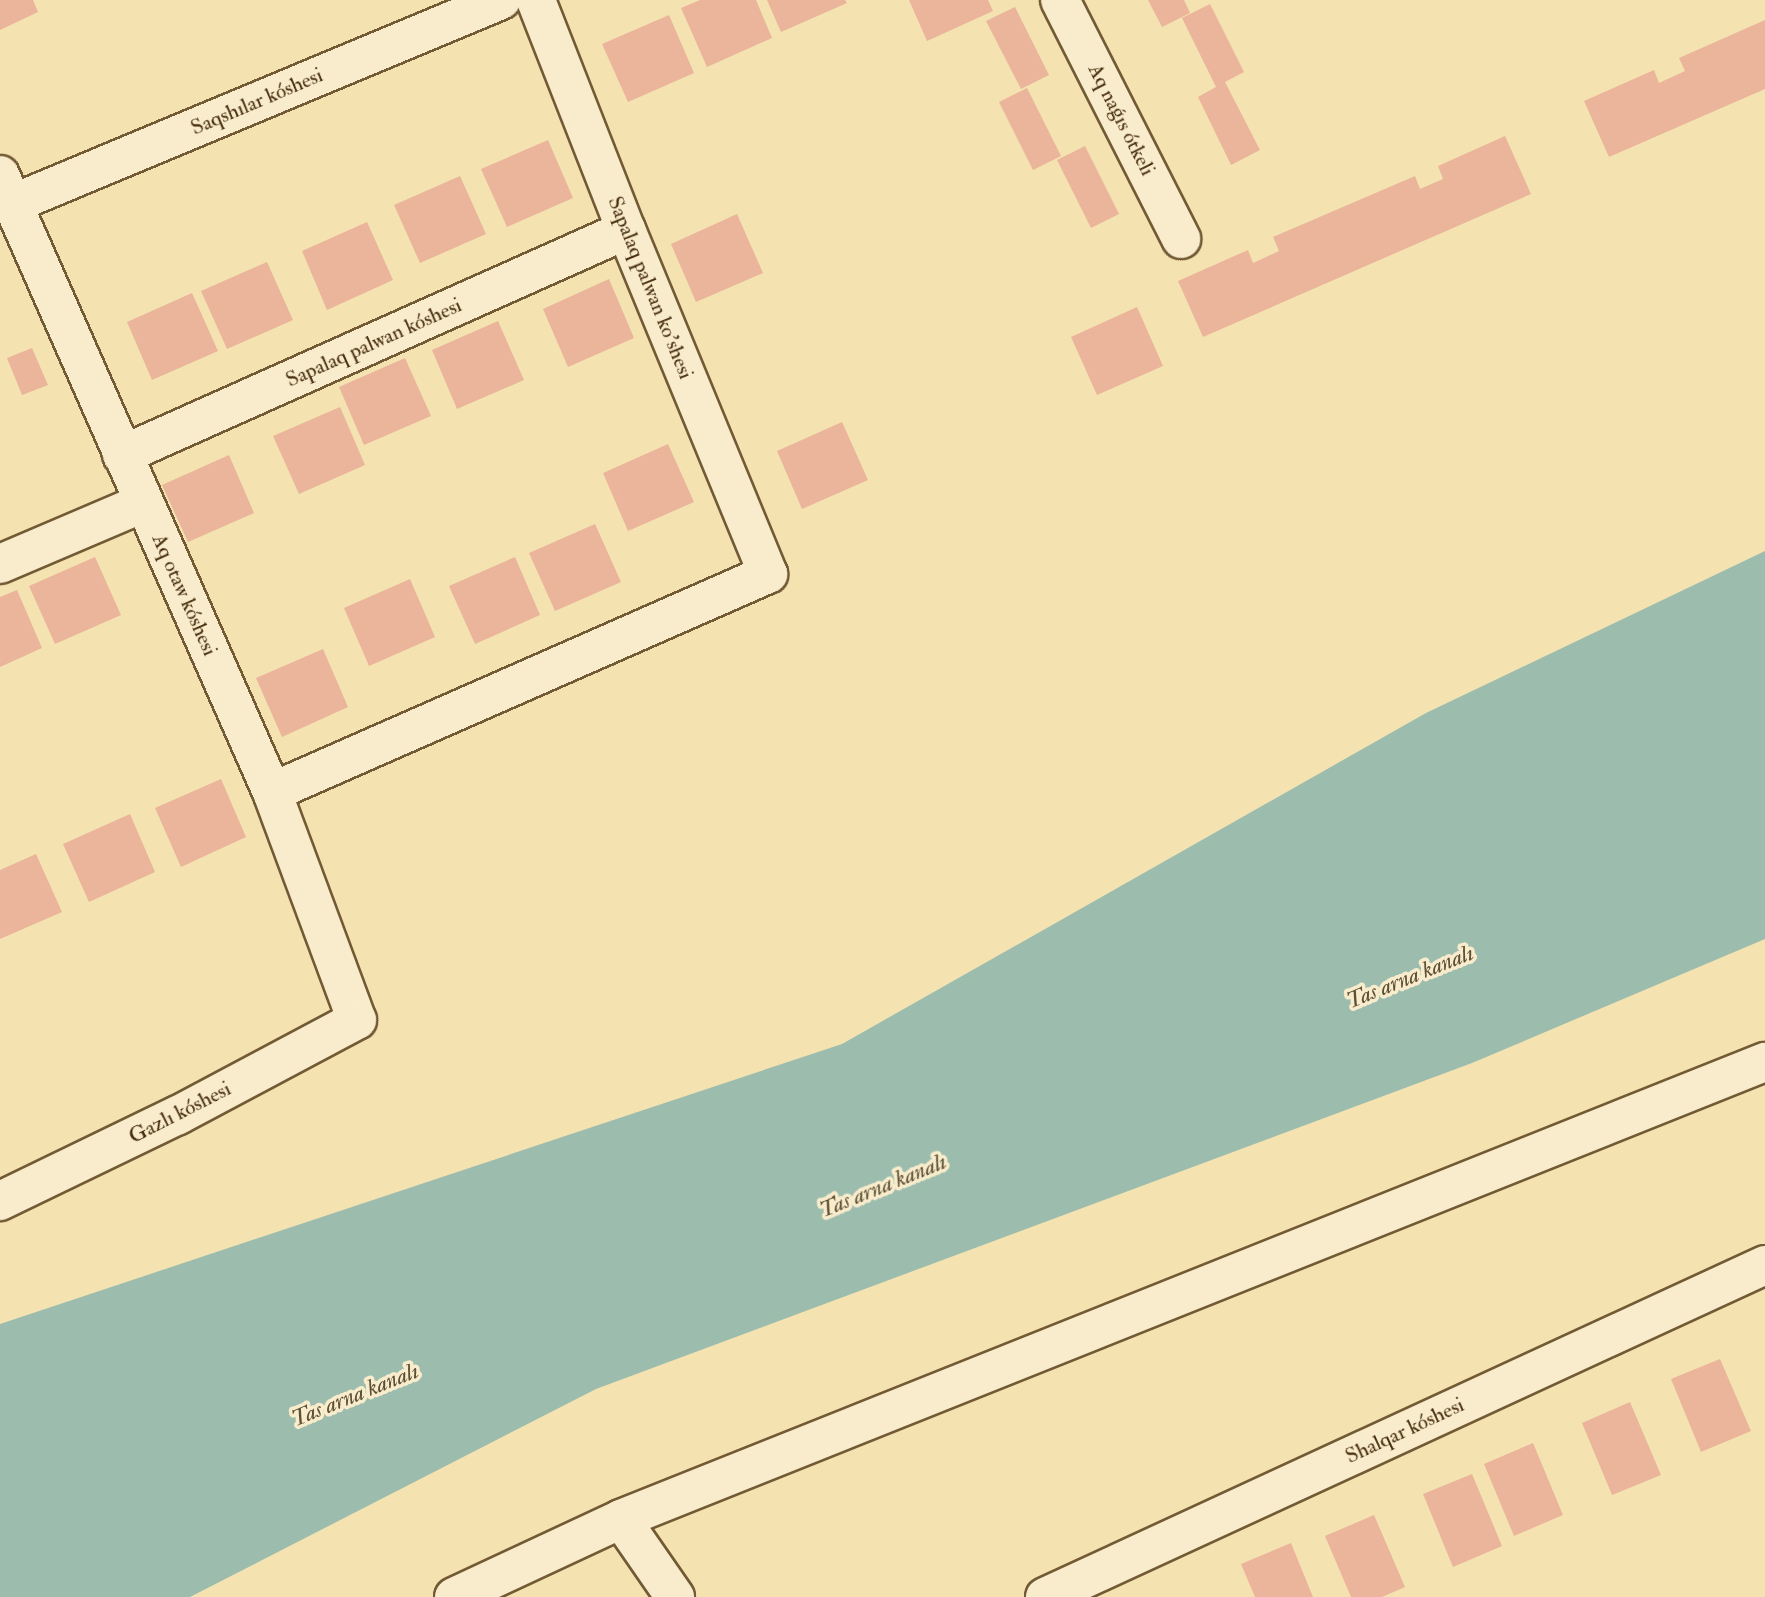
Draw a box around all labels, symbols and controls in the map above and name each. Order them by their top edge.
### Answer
street label: Aq naǵıs ótkeli [1082,60,1160,180]
street label: Saqshılar kóshesi [187,63,327,141]
street label: Sapalaq palwan ko'shesi [602,193,698,383]
street label: Sapalaq palwan kóshesi [282,293,466,393]
street label: Aq otaw kóshesi [146,530,222,660]
water label: Tas arna kanalı [1342,939,1478,1015]
street label: Gazlı kóshesi [125,1077,235,1149]
water label: Tas arna kanalı [815,1148,951,1224]
water label: Tas arna kanalı [287,1357,423,1433]
street label: Shalqar kóshesi [1342,1393,1468,1469]

